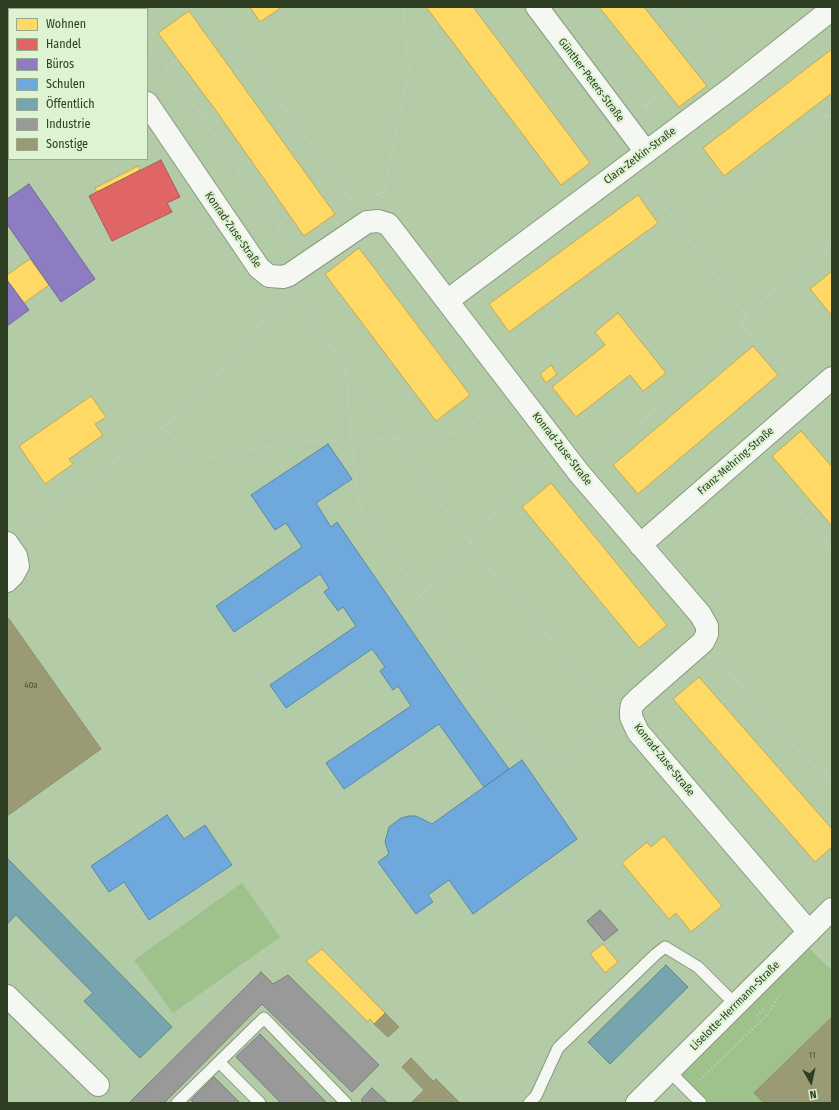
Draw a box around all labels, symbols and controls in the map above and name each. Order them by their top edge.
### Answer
legend [8,8,148,160]
text: Wohnen [46,17,86,31]
street label: Günther-Peters-Straße [555,36,627,124]
text: Handel [46,37,81,51]
text: Büros [46,57,74,71]
text: Schulen [46,77,85,91]
text: Öffentlich [46,97,94,111]
text: Industrie [46,117,90,131]
street label: Clara-Zetkin-Straße [601,125,679,187]
text: Sonstige [46,137,88,151]
street label: Konrad-Zuse-Straße [202,190,264,270]
street label: Konrad-Zuse-Straße [529,410,595,488]
street label: Franz-Mehring-Straße [695,424,777,498]
house number: 40a [24,680,38,690]
street label: Konrad-Zuse-Straße [631,721,697,799]
street label: Liselotte-Herrmann-Straße [688,959,782,1053]
house number: 11 [809,1050,815,1060]
north arrow [791,1062,831,1102]
text: N [809,1087,817,1101]

